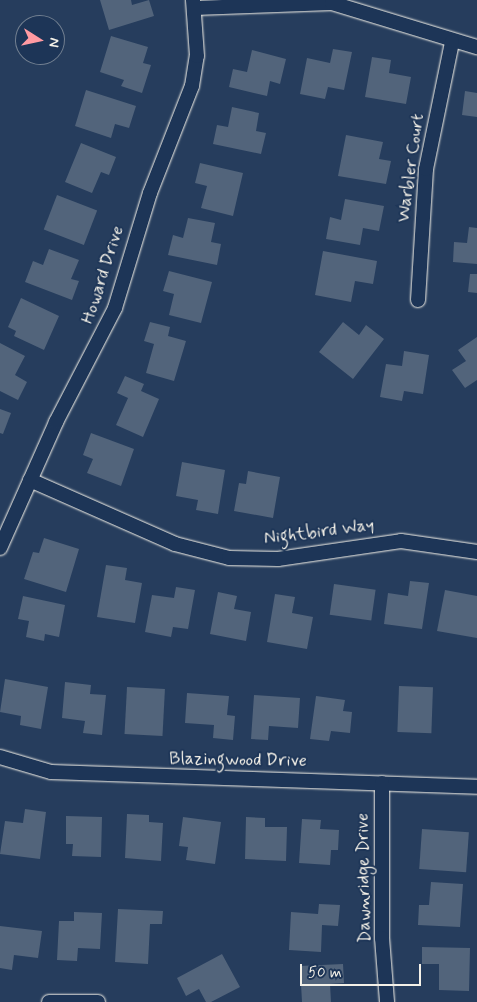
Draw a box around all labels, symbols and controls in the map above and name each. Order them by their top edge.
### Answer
north arrow [15,15,65,65]
text: N [44,36,63,49]
street label: Warbler Court [393,111,429,225]
street label: Howard Drive [77,224,129,326]
street label: Nightbird Way [261,514,377,550]
street label: Blazingwood Drive [169,748,307,772]
street label: Dawnridge Drive [352,813,376,943]
scale bar [302,954,423,986]
text: 50 m [308,963,342,983]

